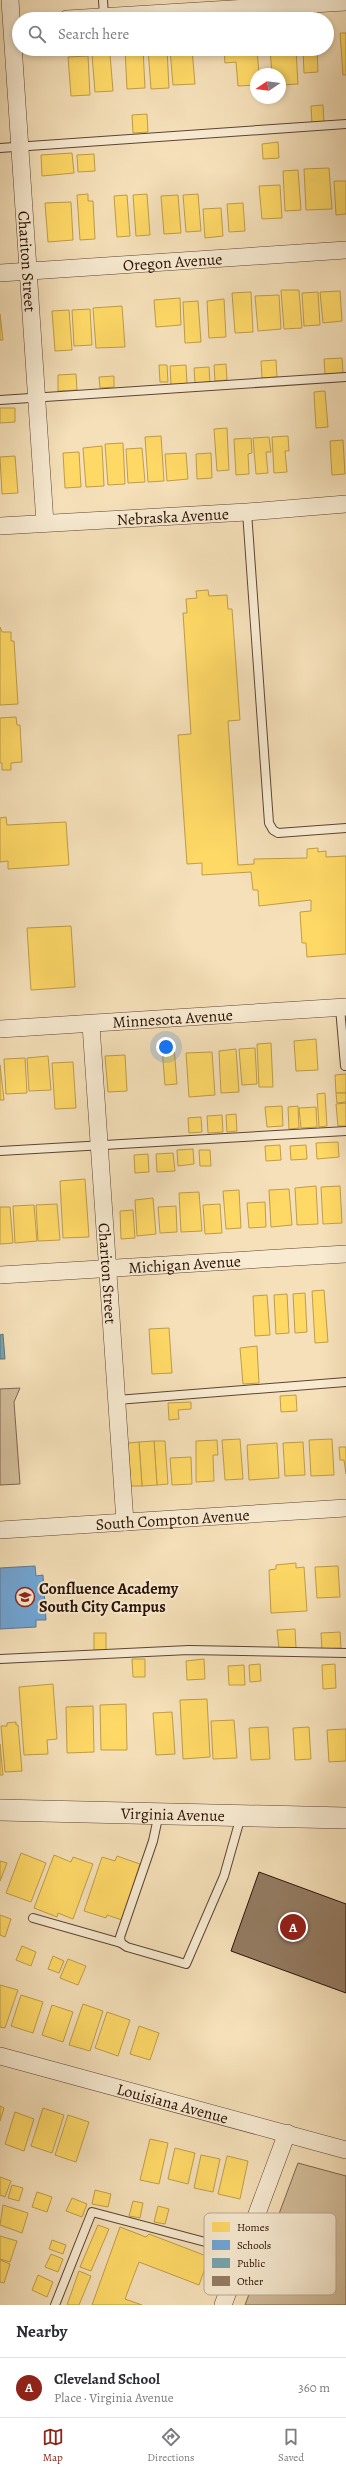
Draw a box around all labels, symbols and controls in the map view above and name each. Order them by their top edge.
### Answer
search box [12,12,334,56]
icon: search [26,23,48,45]
text: Search here [58,24,129,44]
north arrow [250,68,286,104]
street label: Chariton Street [12,210,41,313]
street label: Oregon Avenue [122,248,223,277]
street label: Nebraska Avenue [116,503,229,531]
street label: Minnesota Avenue [112,1004,234,1034]
your location [156,1037,176,1057]
street label: Chariton Street [93,1222,121,1325]
street label: Michigan Avenue [128,1250,242,1279]
street label: South Compton Avenue [95,1504,250,1536]
place label: Confluence Academy South City Campus [39,1578,179,1618]
school or university icon: Confluence Academy South City Campus [14,1586,36,1608]
street label: Virginia Avenue [120,1803,225,1827]
pin: A [280,1912,306,1942]
street label: Louisiana Avenue [114,2078,231,2130]
legend [204,2213,336,2295]
text: Homes [237,2220,269,2235]
text: Schools [237,2238,271,2253]
text: Public [237,2256,265,2271]
text: Other [237,2274,263,2289]
text: Nearby [16,2320,67,2343]
text: Cleveland School [54,2369,160,2389]
text: A [25,2379,33,2396]
text: 360 m [298,2379,330,2396]
text: Place · Virginia Avenue [54,2389,174,2406]
tab: Map [42,2426,64,2465]
tab: Directions [147,2426,195,2465]
tab: Saved [278,2426,304,2465]

